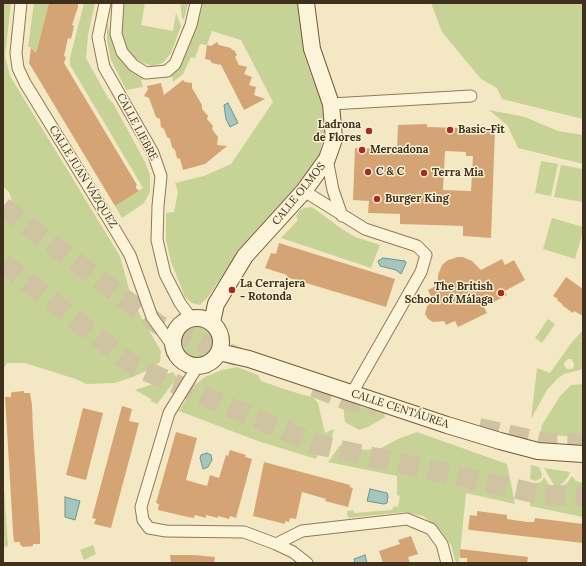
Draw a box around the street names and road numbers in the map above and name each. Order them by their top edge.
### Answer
street label: CALLE LIEBRE [114,91,160,163]
street label: CALLE JUAN VÁZQUEZ [46,123,120,231]
street label: CALLE OLMOS [270,160,328,228]
street label: CALLE CENTÁUREA [349,387,451,431]

